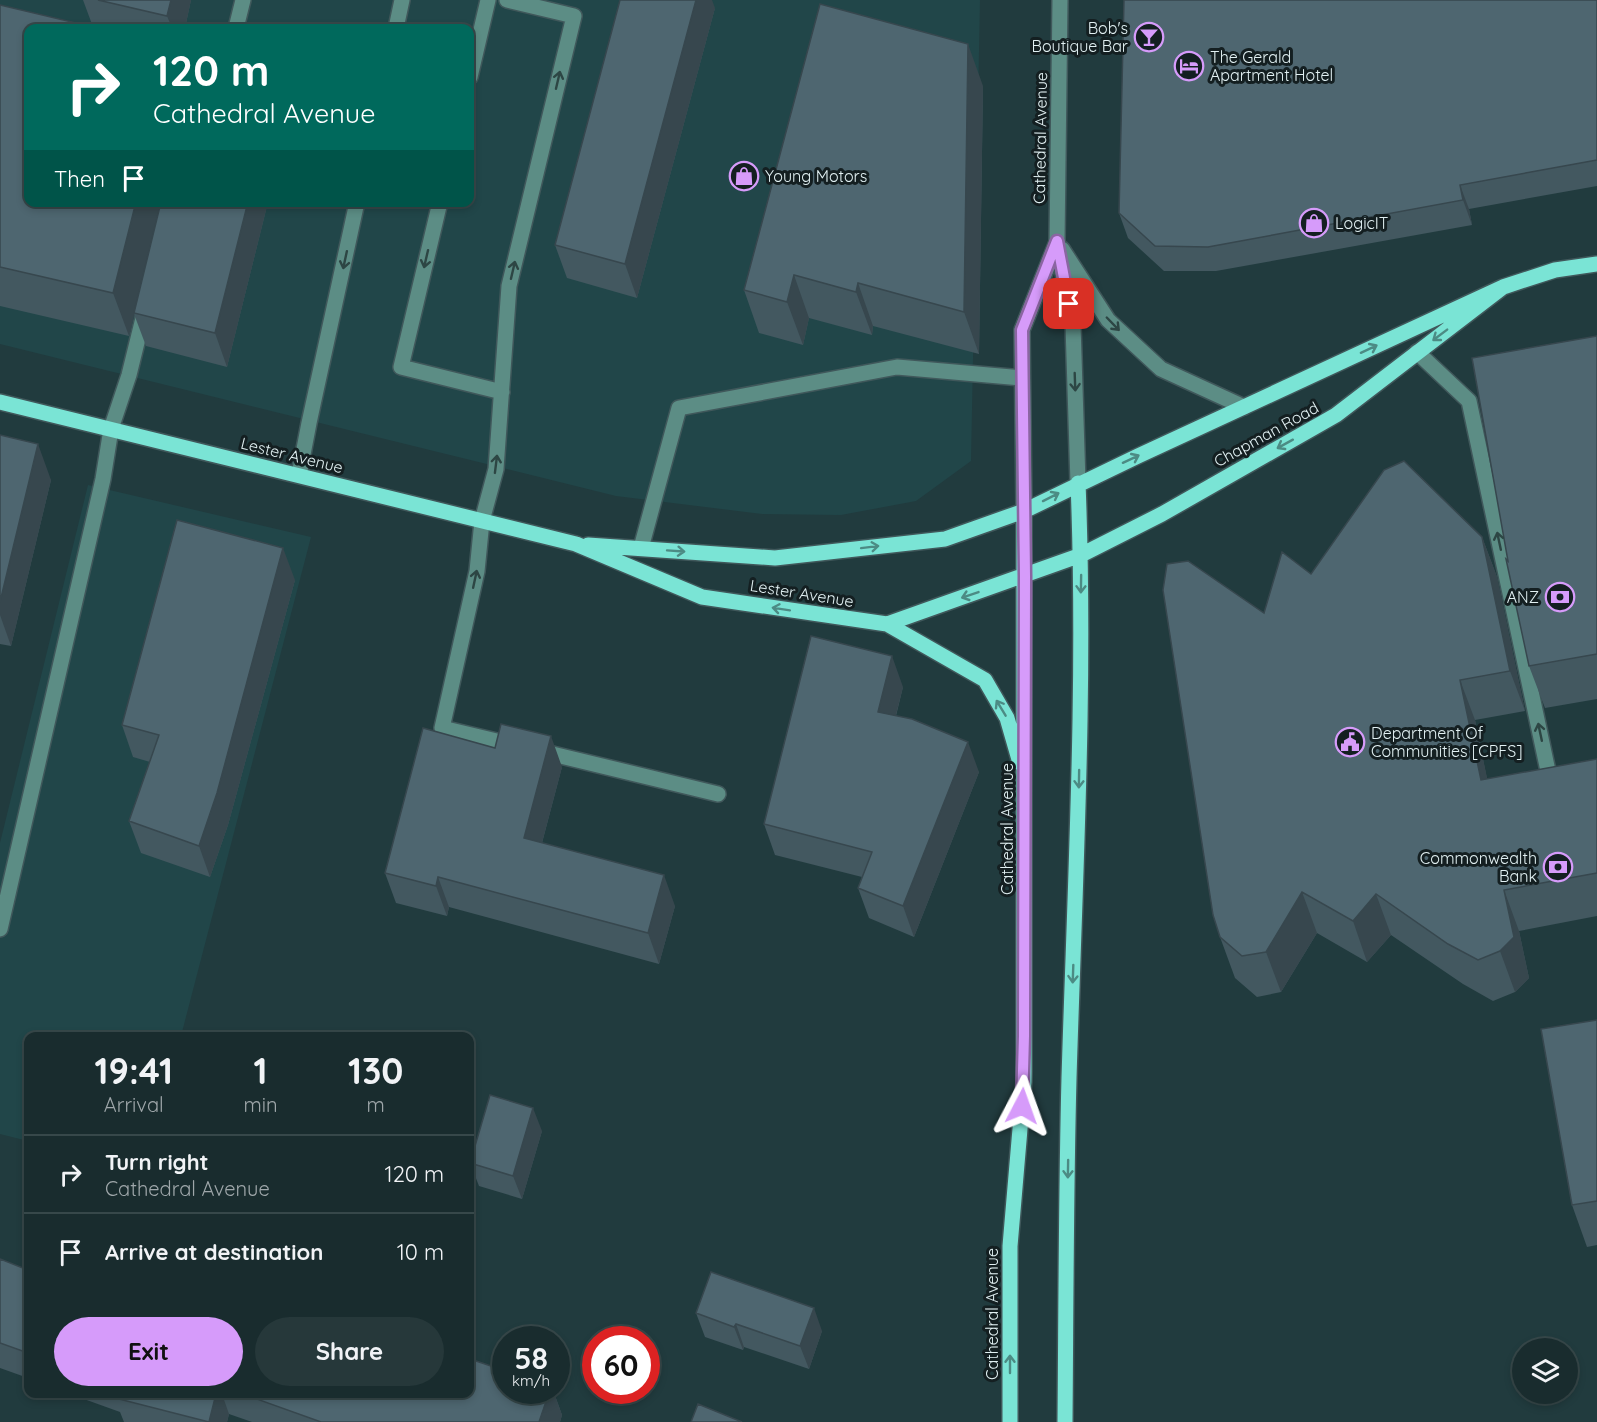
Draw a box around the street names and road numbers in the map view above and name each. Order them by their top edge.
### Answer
street label: Cathedral Avenue [1029,72,1051,204]
street label: Chapman Road [1210,397,1322,471]
street label: Lester Avenue [239,433,345,477]
street label: Lester Avenue [749,575,855,611]
street label: Cathedral Avenue [997,763,1017,895]
street label: Cathedral Avenue [982,1248,1002,1380]

